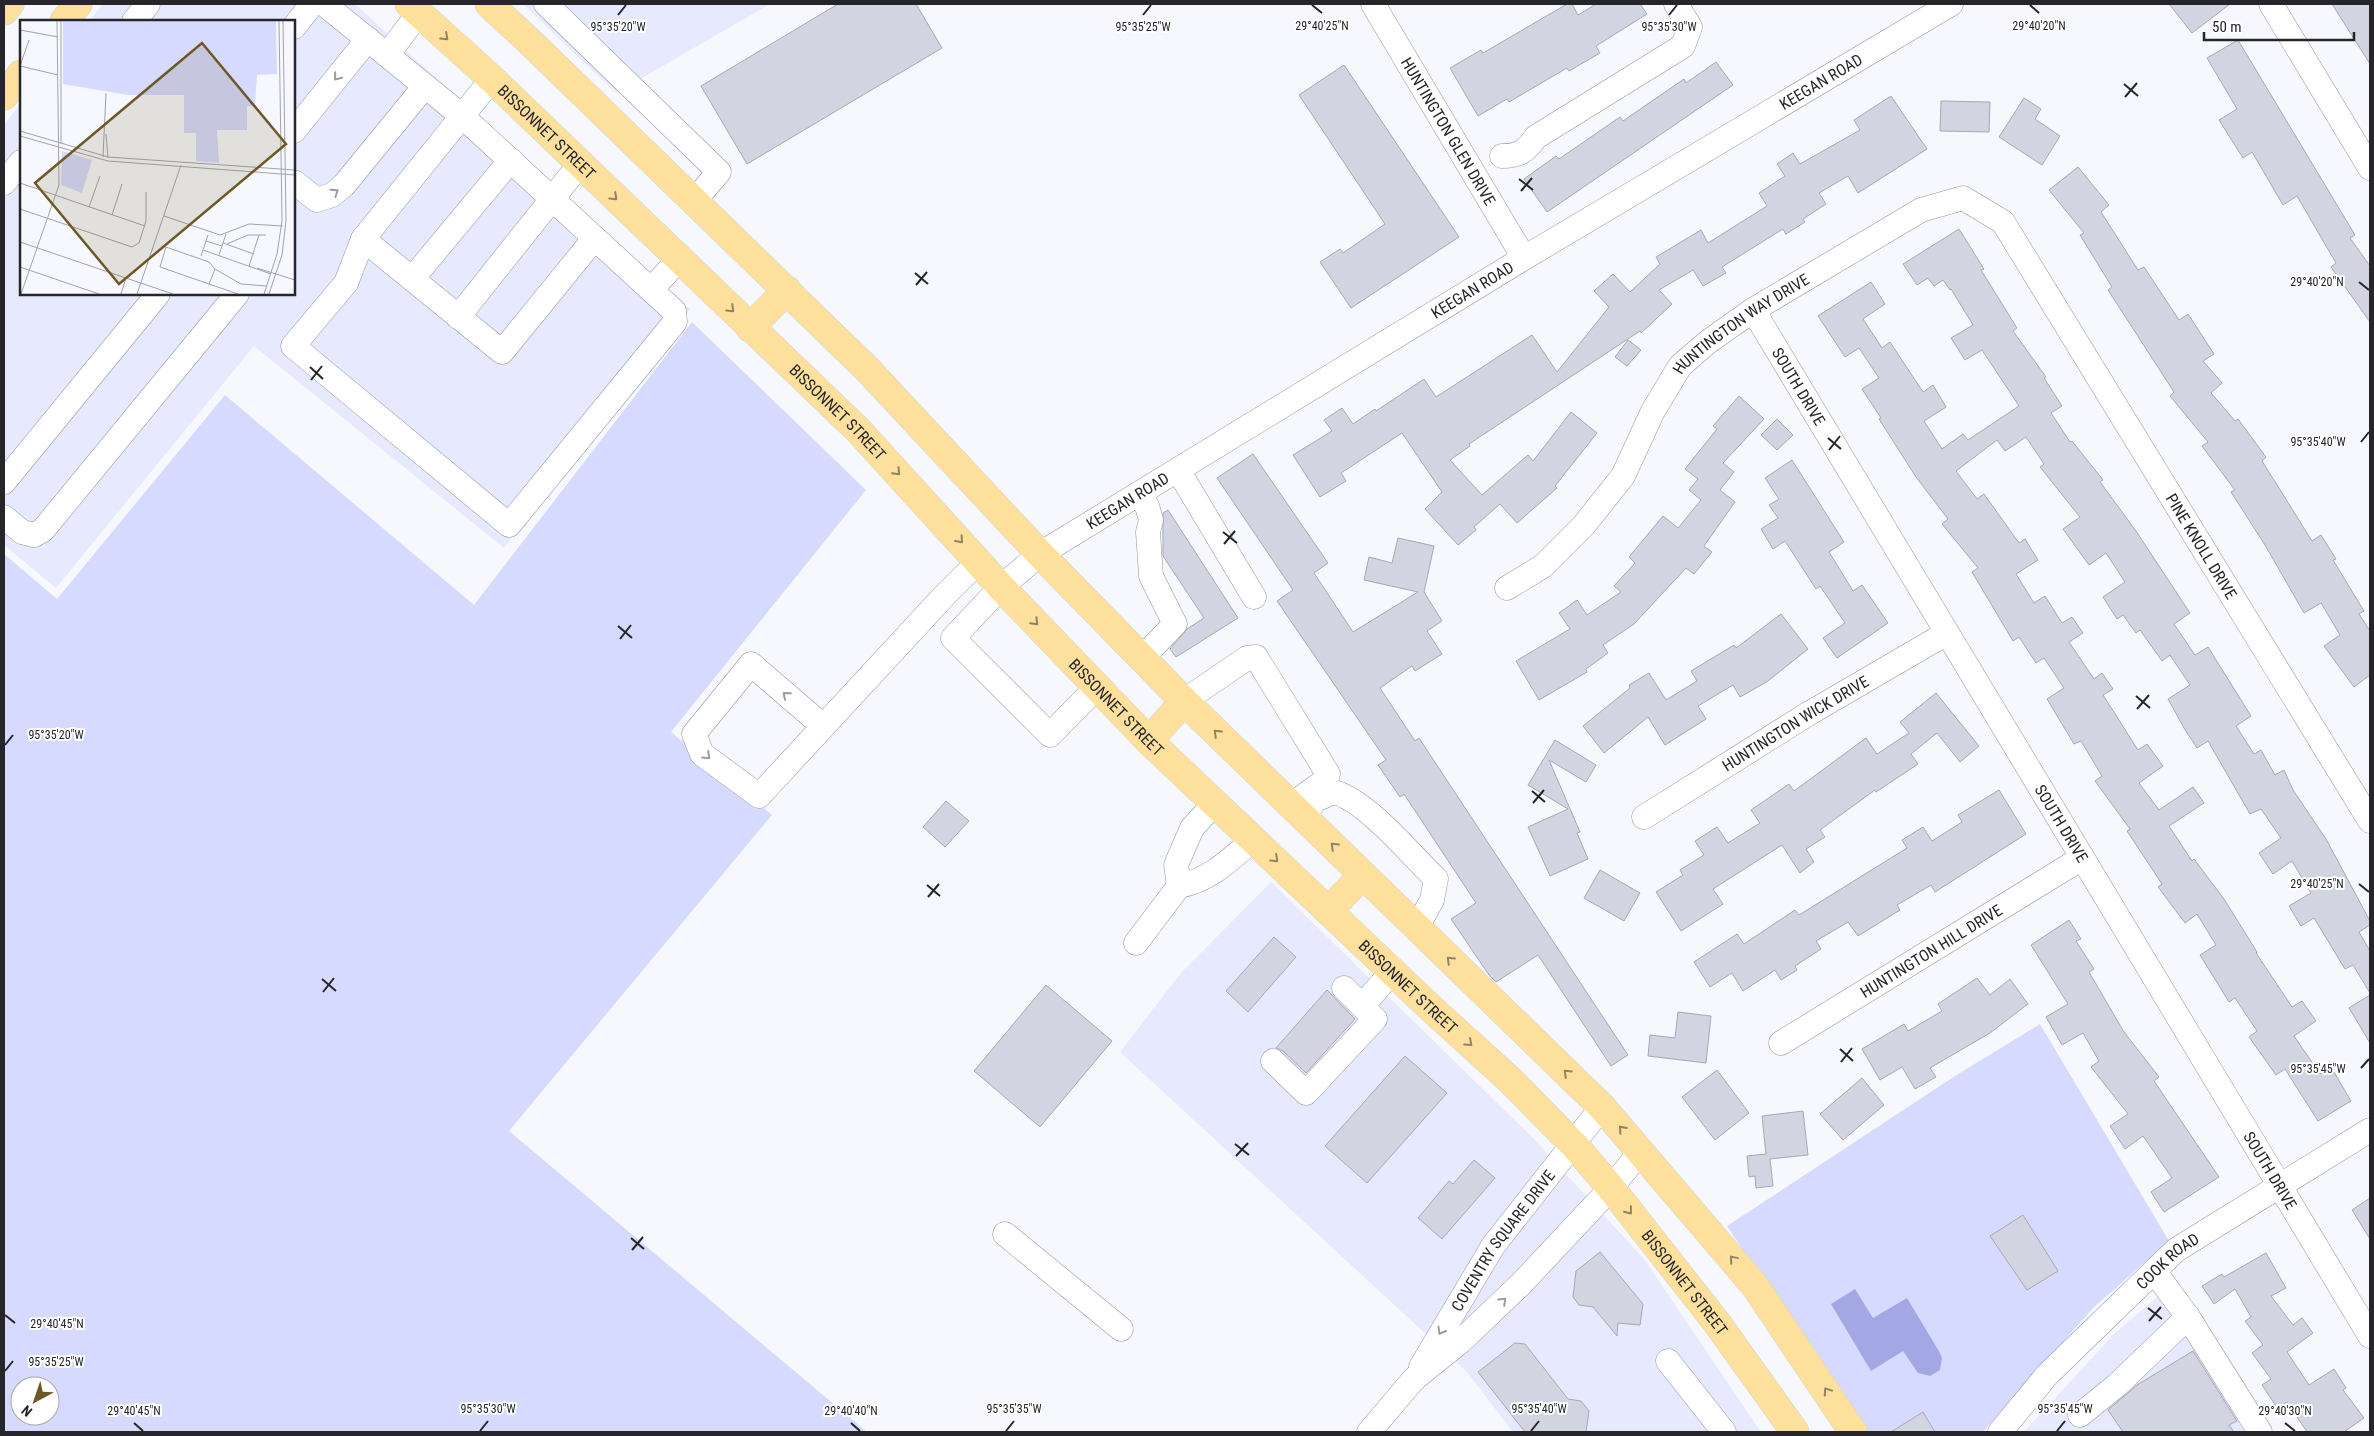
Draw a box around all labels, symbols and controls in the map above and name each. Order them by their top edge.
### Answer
scale bar [2204,10,2354,42]
text: 50 m [2212,18,2242,36]
text: 29°40'25"N [1295,19,1349,33]
text: 29°40'20"N [2012,19,2066,33]
inset map [20,20,295,295]
text: 95°35'20"W [590,20,646,34]
text: 95°35'25"W [1115,20,1171,34]
text: 95°35'30"W [1641,20,1697,34]
one-way arrow [440,31,449,40]
street label: KEEGAN ROAD [1776,50,1866,114]
street label: HUNTINGTON GLEN DRIVE [1397,54,1500,209]
one-way arrow [335,71,343,80]
street label: BISSONNET STREET [494,81,600,183]
one-way arrow [329,189,339,198]
one-way arrow [608,191,617,200]
street label: KEEGAN ROAD [1427,257,1517,322]
street label: HUNTINGTON WAY DRIVE [1668,269,1812,377]
text: 29°40'20"N [2290,275,2344,289]
one-way arrow [726,303,735,312]
street label: SOUTH DRIVE [1768,344,1830,429]
street label: BISSONNET STREET [786,360,890,464]
text: 95°35'40"W [2290,435,2346,449]
one-way arrow [891,466,900,475]
street label: KEEGAN ROAD [1083,468,1172,533]
street label: PINE KNOLL DRIVE [2162,490,2241,602]
one-way arrow [954,535,963,544]
one-way arrow [1029,616,1038,625]
street label: BISSONNET STREET [1065,654,1168,760]
street label: HUNTINGTON WICK DRIVE [1719,671,1872,775]
one-way arrow [783,692,792,700]
text: 95°35'20"W [28,728,84,742]
one-way arrow [1214,730,1223,739]
one-way arrow [702,750,711,759]
street label: SOUTH DRIVE [2031,781,2092,866]
one-way arrow [1331,843,1340,852]
one-way arrow [1269,853,1278,862]
text: 29°40'25"N [2290,877,2344,891]
street label: HUNTINGTON HILL DRIVE [1857,900,2005,1002]
street label: BISSONNET STREET [1355,936,1461,1037]
one-way arrow [1447,957,1456,966]
one-way arrow [1463,1037,1472,1046]
text: 95°35'45"W [2290,1062,2346,1076]
one-way arrow [1564,1070,1573,1079]
one-way arrow [1619,1125,1628,1134]
street label: SOUTH DRIVE [2240,1128,2301,1213]
street label: COVENTRY SQUARE DRIVE [1447,1166,1559,1314]
one-way arrow [1623,1205,1632,1215]
street label: BISSONNET STREET [1638,1226,1732,1339]
street label: COOK ROAD [2132,1229,2202,1293]
one-way arrow [1730,1255,1739,1264]
one-way arrow [1498,1298,1507,1307]
text: 29°40'45"N [30,1317,84,1331]
one-way arrow [1438,1326,1448,1335]
text: 95°35'25"W [28,1355,84,1369]
north arrow [10,1376,60,1426]
one-way arrow [1823,1388,1833,1397]
text: N [18,1402,35,1420]
text: 95°35'30"W [460,1402,516,1416]
text: 95°35'35"W [986,1402,1042,1416]
text: 95°35'40"W [1511,1402,1567,1416]
text: 95°35'45"W [2037,1402,2093,1416]
text: 29°40'45"N [107,1404,161,1418]
text: 29°40'40"N [824,1404,878,1418]
text: 29°40'30"N [2258,1404,2312,1418]

